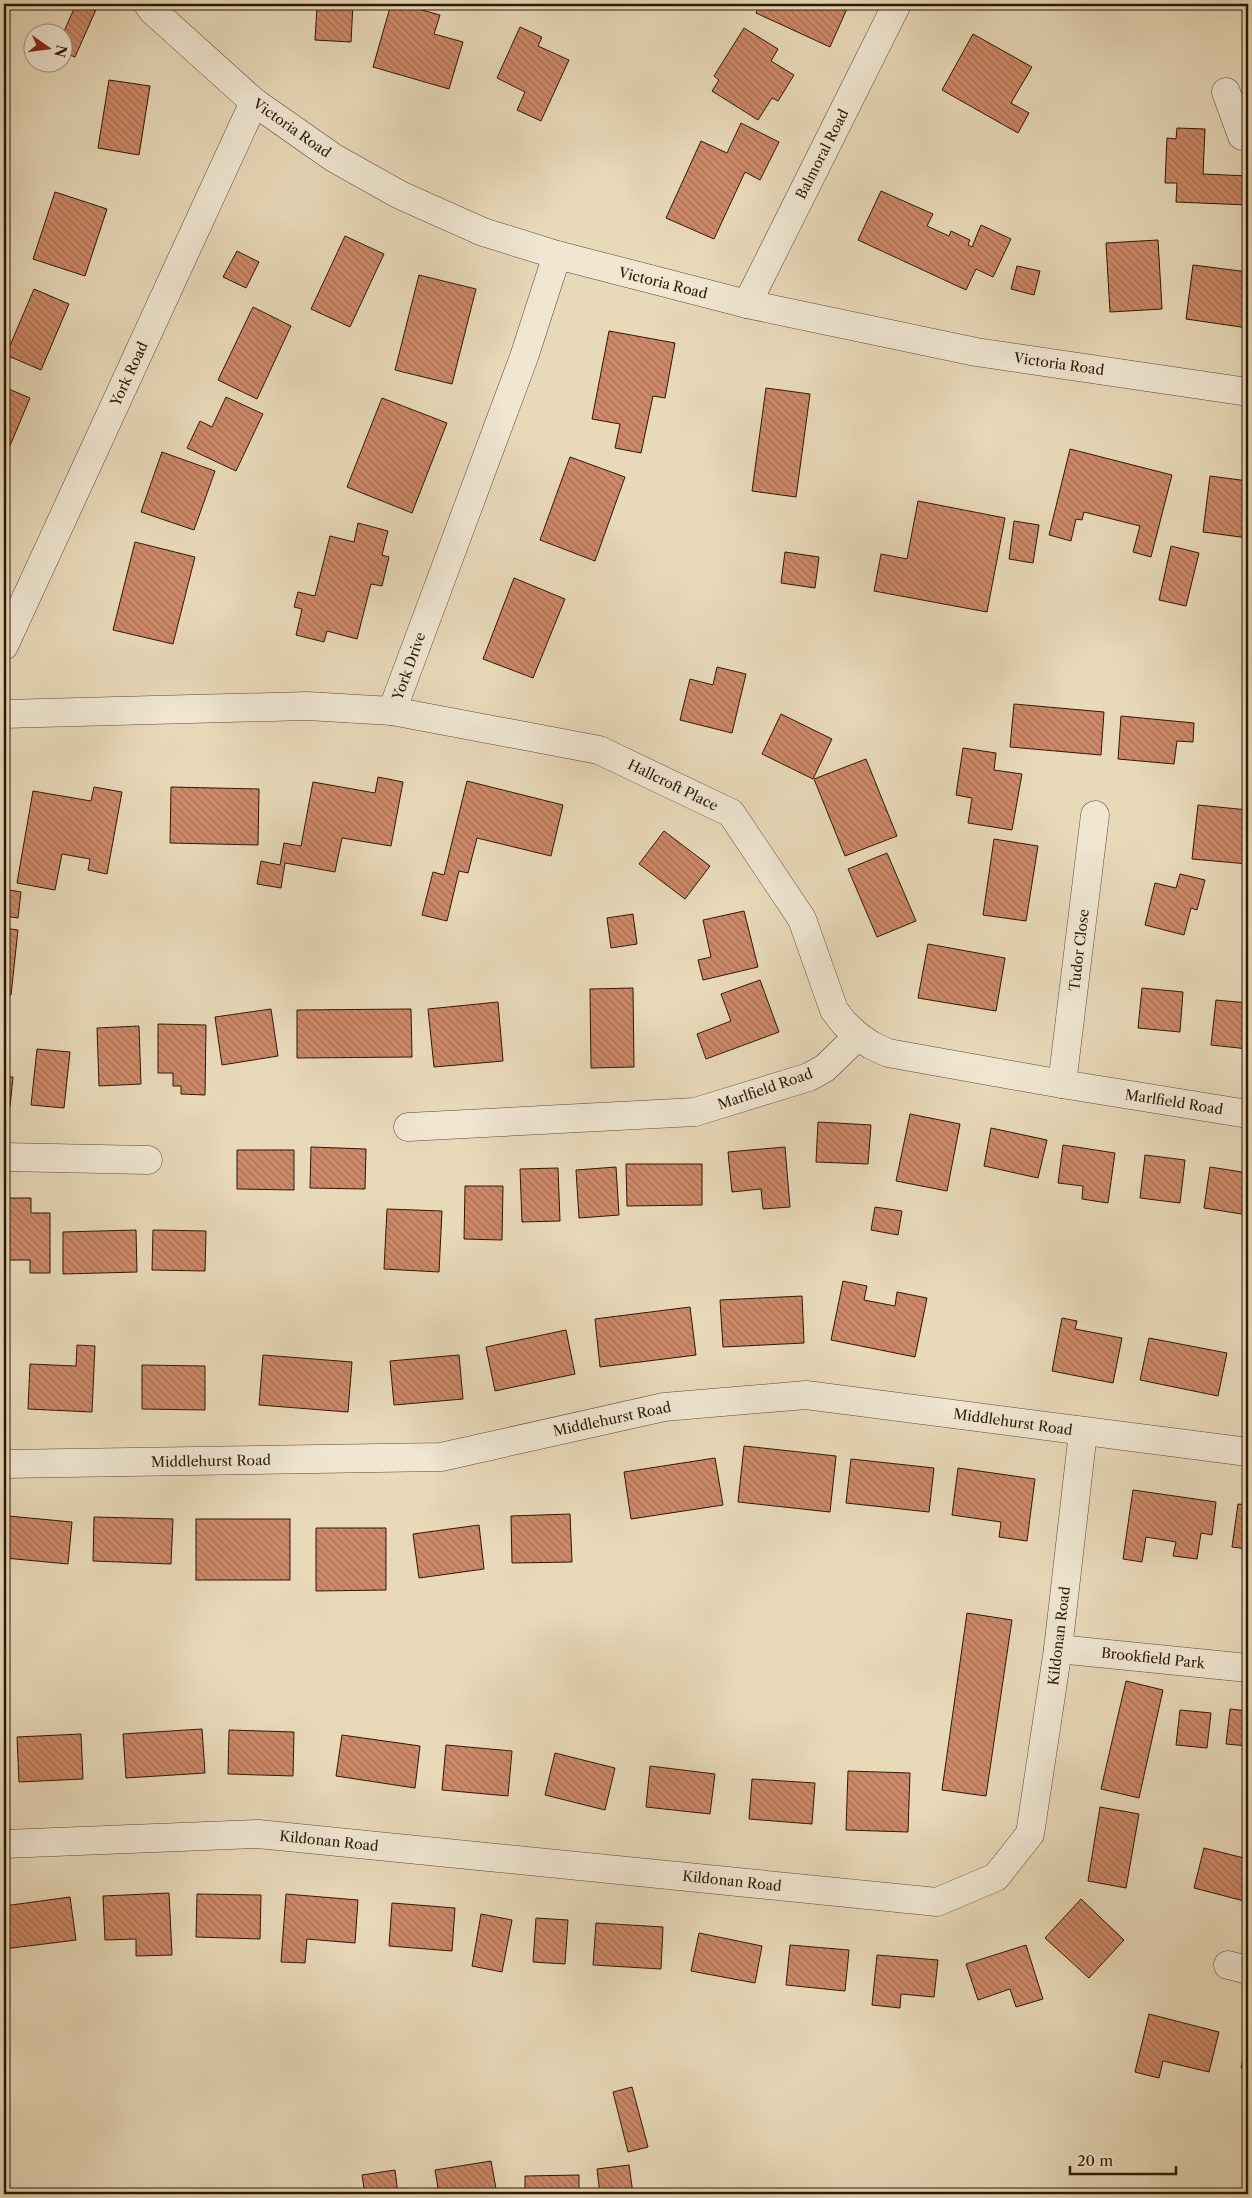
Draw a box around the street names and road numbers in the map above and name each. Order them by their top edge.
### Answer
street label: Victoria Road [249,94,335,162]
street label: Balmoral Road [792,106,853,202]
street label: Victoria Road [616,263,710,303]
street label: York Road [106,339,152,410]
street label: Victoria Road [1012,349,1106,379]
street label: York Drive [388,630,430,703]
street label: Hallcroft Place [625,755,721,815]
street label: Tudor Close [1065,908,1093,992]
street label: Marlfield Road [715,1064,815,1114]
street label: Marlfield Road [1124,1085,1225,1119]
street label: Middlehurst Road [551,1398,673,1440]
street label: Middlehurst Road [952,1405,1074,1439]
street label: Middlehurst Road [151,1451,272,1471]
street label: Kildonan Road [1044,1585,1074,1687]
street label: Brookfield Park [1100,1644,1207,1672]
street label: Kildonan Road [278,1827,380,1855]
street label: Kildonan Road [681,1867,783,1895]

